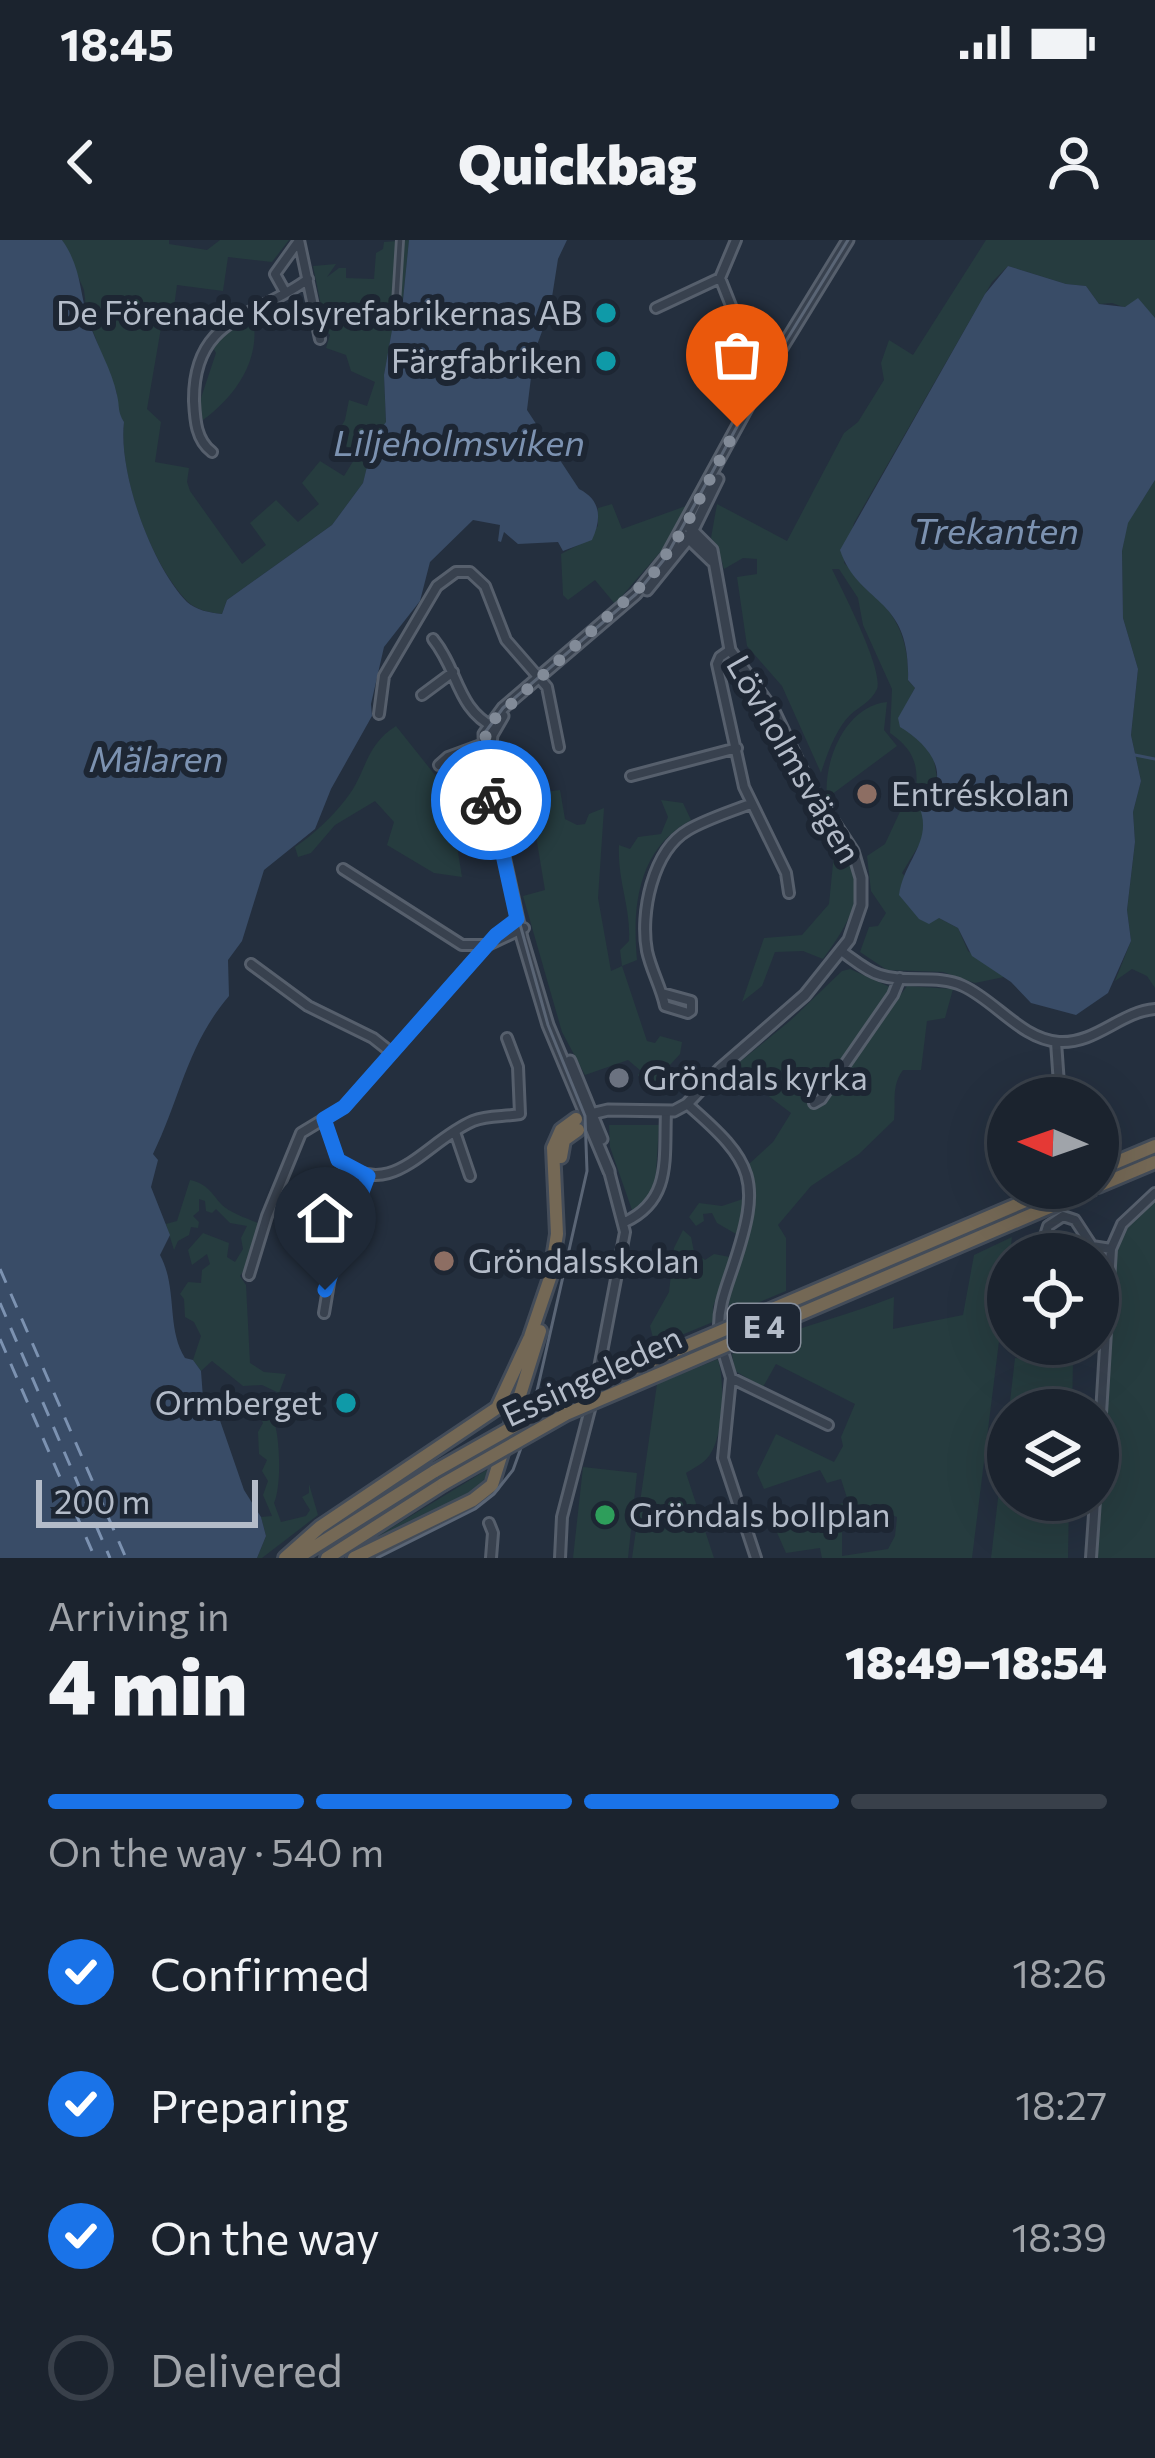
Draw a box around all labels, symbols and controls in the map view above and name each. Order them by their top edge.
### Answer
text: 18:45 [60,15,174,70]
icon: back [48,129,114,195]
text: Quickbag [458,129,697,195]
icon: person [1041,129,1107,195]
place label: De Förenade Kolsyrefabrikernas AB [56,291,582,332]
marker: De Förenade Kolsyrefabrikernas AB [593,300,619,326]
pin [686,304,788,427]
icon: bag [704,322,770,388]
place label: Färgfabriken [391,339,582,380]
marker: Färgfabriken [593,348,619,374]
water label: Liljeholmsviken [333,419,585,463]
water label: Trekanten [913,507,1079,551]
street label: Lövholmsvägen [719,647,871,869]
water label: Mälaren [89,735,223,779]
courier [431,740,551,860]
icon: bike [458,767,524,833]
place label: Entréskolan [891,772,1069,813]
marker: Entréskolan [854,781,880,807]
place label: Gröndals kyrka [643,1056,868,1097]
marker: Gröndals kyrka [606,1065,632,1091]
north arrow [987,1077,1119,1209]
map controls [987,1077,1119,1521]
pin [274,1167,376,1290]
icon: home [292,1185,358,1251]
button: locate [987,1233,1119,1365]
place label: Gröndalsskolan [468,1239,700,1280]
marker: Gröndalsskolan [431,1248,457,1274]
road number: E 4 [728,1304,800,1352]
street label: Essingeleden [495,1315,687,1434]
place label: Ormberget [155,1381,322,1422]
button: layers [987,1389,1119,1521]
marker: Ormberget [333,1390,359,1416]
scale bar [36,1474,258,1527]
text: 200 m [54,1480,150,1521]
place label: Gröndals bollplan [629,1493,891,1534]
marker: Gröndals bollplan [592,1502,618,1528]
text: Arriving in [48,1591,229,1639]
text: 18:49–18:54 [845,1633,1107,1688]
text: 4 min [48,1636,247,1731]
text: On the way · 540 m [48,1827,384,1875]
icon: check [48,1939,114,2005]
text: Confirmed [150,1945,370,2000]
text: 18:26 [1012,1948,1107,1996]
icon: check [48,2071,114,2137]
text: Preparing [150,2077,349,2132]
text: 18:27 [1015,2080,1107,2128]
icon: check [48,2203,114,2269]
text: On the way [150,2209,380,2264]
text: 18:39 [1012,2212,1107,2260]
text: Delivered [150,2341,343,2396]

